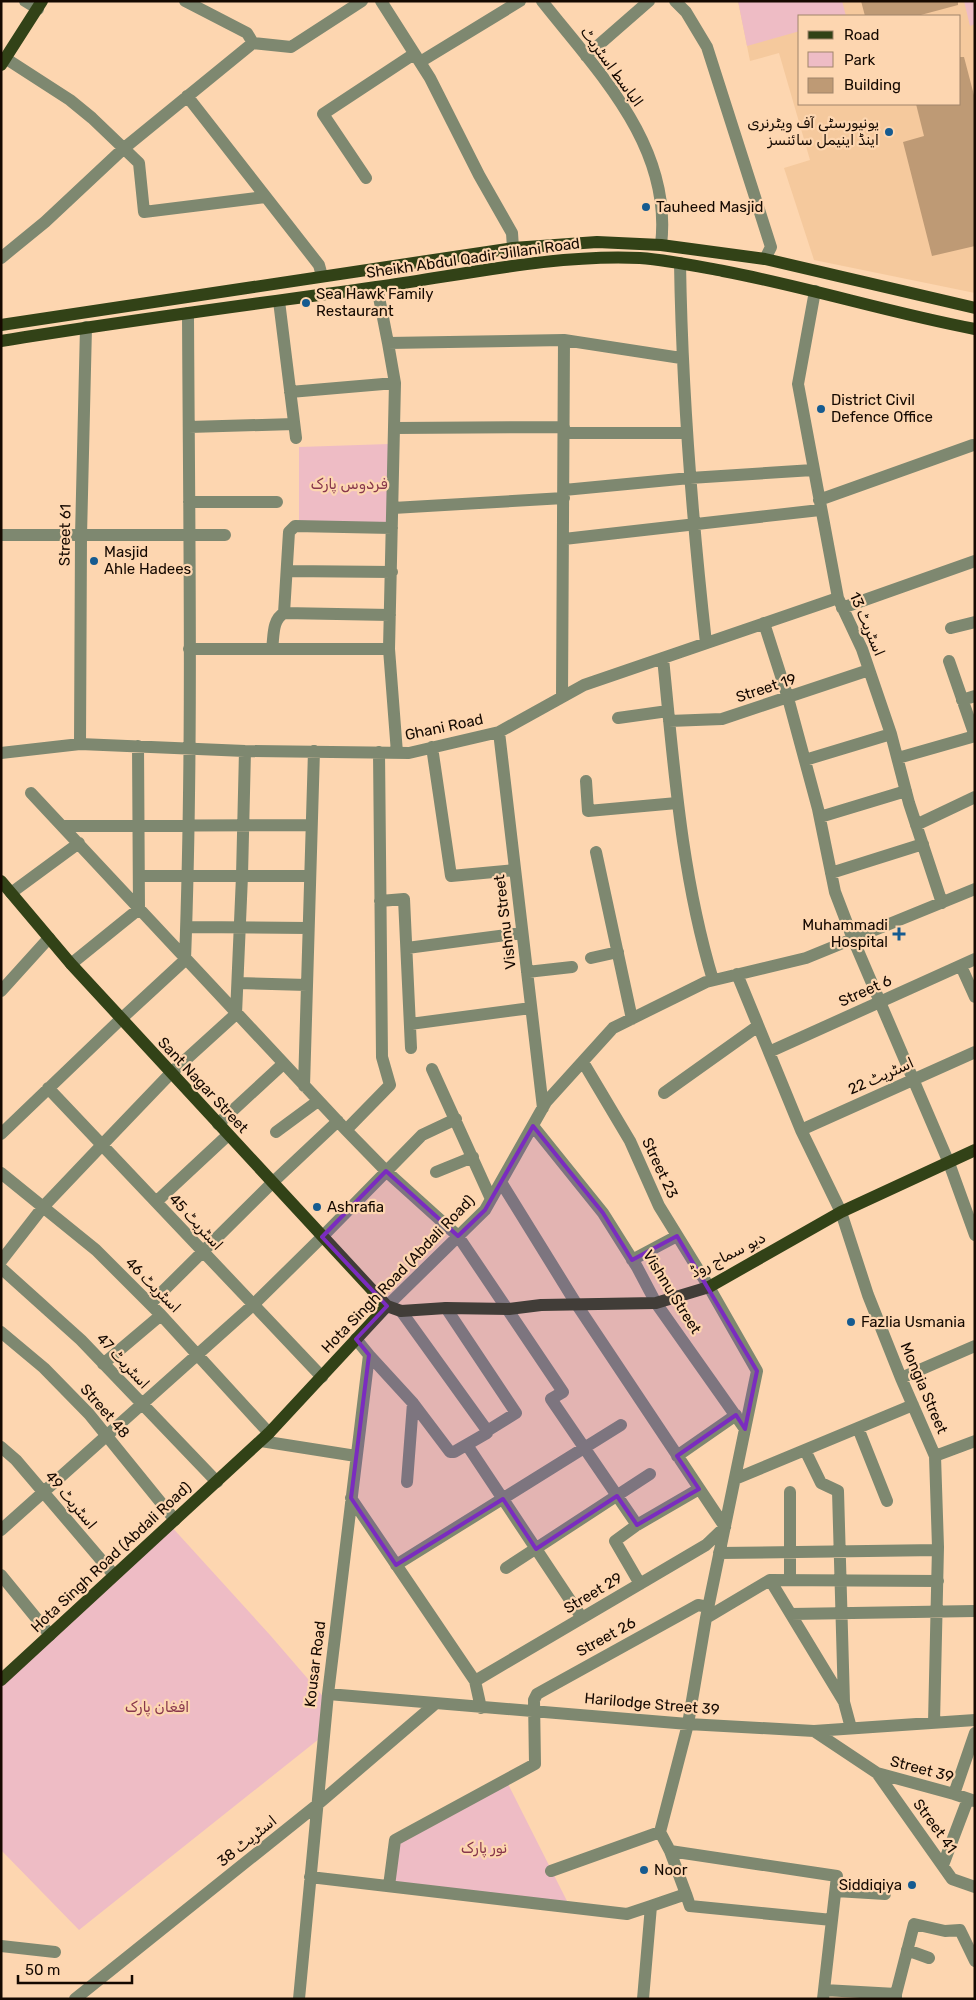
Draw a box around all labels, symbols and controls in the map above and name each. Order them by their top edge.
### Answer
legend [798,15,961,105]
street label: الباسط اسٹریٹ [577,24,647,110]
text: Road [844,26,880,44]
text: Park [844,51,875,69]
text: Building [844,76,901,94]
place label: یونیورسٹی آف ویٹرنری اینڈ اینیمل سائنسز [747,114,879,149]
marker: یونیورسٹی آف ویٹرنری اینڈ اینیمل سائنسز [883,126,895,138]
place label: Tauheed Masjid [656,198,763,216]
marker: Tauheed Masjid [640,201,652,213]
street label: Sheikh Abdul Qadir Jillani Road [365,234,581,282]
place label: Sea Hawk Family Restaurant [316,285,433,320]
marker: Sea Hawk Family Restaurant [300,297,312,309]
place label: District Civil Defence Office [831,391,933,426]
marker: District Civil Defence Office [815,403,827,415]
park label: فردوس پارک [311,475,387,494]
street label: Street 61 [55,504,75,566]
place label: Masjid Ahle Hadees [104,543,192,578]
marker: Masjid Ahle Hadees [88,555,100,567]
street label: اسٹریٹ 13 [845,589,889,659]
street label: Street 19 [734,670,799,706]
street label: Ghani Road [403,710,485,744]
street label: Vishnu Street [490,873,520,970]
place label: Muhammadi Hospital [802,916,888,951]
marker: Muhammadi Hospital [892,927,906,941]
street label: Street 6 [836,971,894,1011]
street label: Sant Nagar Street [154,1033,252,1137]
street label: اسٹریٹ 22 [845,1054,917,1098]
street label: Street 23 [638,1135,682,1201]
street label: اسٹریٹ 45 [165,1190,227,1254]
street label: Hota Singh Road (Abdali Road) [318,1191,478,1357]
place label: Ashrafia [327,1198,384,1216]
marker: Ashrafia [311,1201,323,1213]
street label: دیو سماج روڈ [687,1228,769,1283]
street label: Vishnu Street [639,1247,705,1337]
street label: اسٹریٹ 46 [122,1254,184,1316]
place label: Fazlia Usmania [861,1313,965,1331]
marker: Fazlia Usmania [845,1316,857,1328]
street label: اسٹریٹ 47 [93,1329,153,1393]
street label: Mongia Street [897,1340,951,1437]
street label: Street 48 [77,1380,133,1442]
street label: اسٹریٹ 49 [41,1467,101,1533]
street label: Hota Singh Road (Abdali Road) [27,1478,195,1636]
street label: Street 29 [561,1569,625,1617]
street label: Street 26 [573,1613,639,1661]
street label: Kousar Road [301,1620,329,1708]
street label: Harilodge Street 39 [584,1689,720,1719]
park label: افغان پارک [125,1698,189,1717]
street label: Street 39 [888,1752,956,1786]
street label: Street 41 [909,1795,961,1857]
street label: اسٹریٹ 38 [214,1812,280,1870]
park label: نور پارک [461,1839,507,1858]
place label: Noor [654,1861,688,1879]
marker: Noor [638,1864,650,1876]
place label: Siddiqiya [839,1876,902,1894]
marker: Siddiqiya [906,1879,918,1891]
scale bar [18,1952,131,1984]
text: 50 m [25,1961,60,1979]

